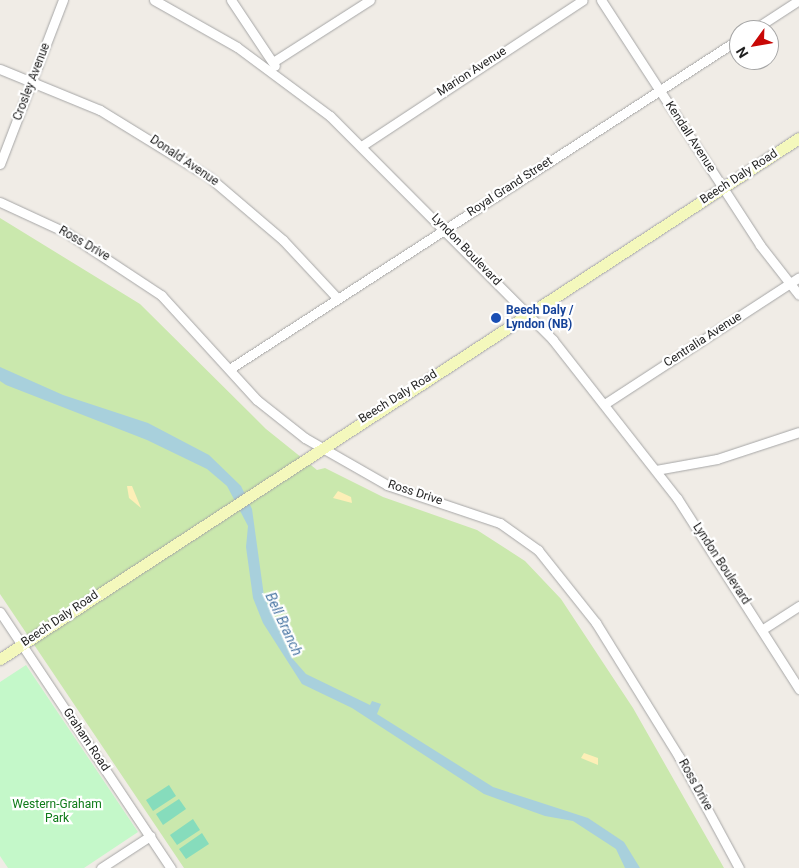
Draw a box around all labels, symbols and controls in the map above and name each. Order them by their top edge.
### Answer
north arrow [729,20,779,70]
street label: Crosley Avenue [11,41,53,123]
street label: Marion Avenue [435,44,509,100]
text: N [733,44,752,61]
street label: Kendall Avenue [662,99,718,175]
street label: Donald Avenue [147,133,221,189]
street label: Beech Daly Road [698,147,780,207]
street label: Royal Grand Street [465,154,555,220]
street label: Lyndon Boulevard [428,211,504,289]
street label: Ross Drive [56,224,112,264]
place label: Beech Daly / Lyndon (NB) [506,304,573,332]
street label: Centralia Avenue [661,310,745,370]
marker: Beech Daly / Lyndon (NB) [490,312,502,324]
street label: Beech Daly Road [356,367,440,427]
street label: Ross Drive [386,477,444,509]
street label: Lyndon Boulevard [689,521,753,607]
street label: Beech Daly Road [19,588,101,650]
water label: Bell Branch [262,590,306,658]
street label: Graham Road [60,706,112,774]
street label: Ross Drive [675,757,715,813]
park label: Western-Graham Park [12,798,102,826]

